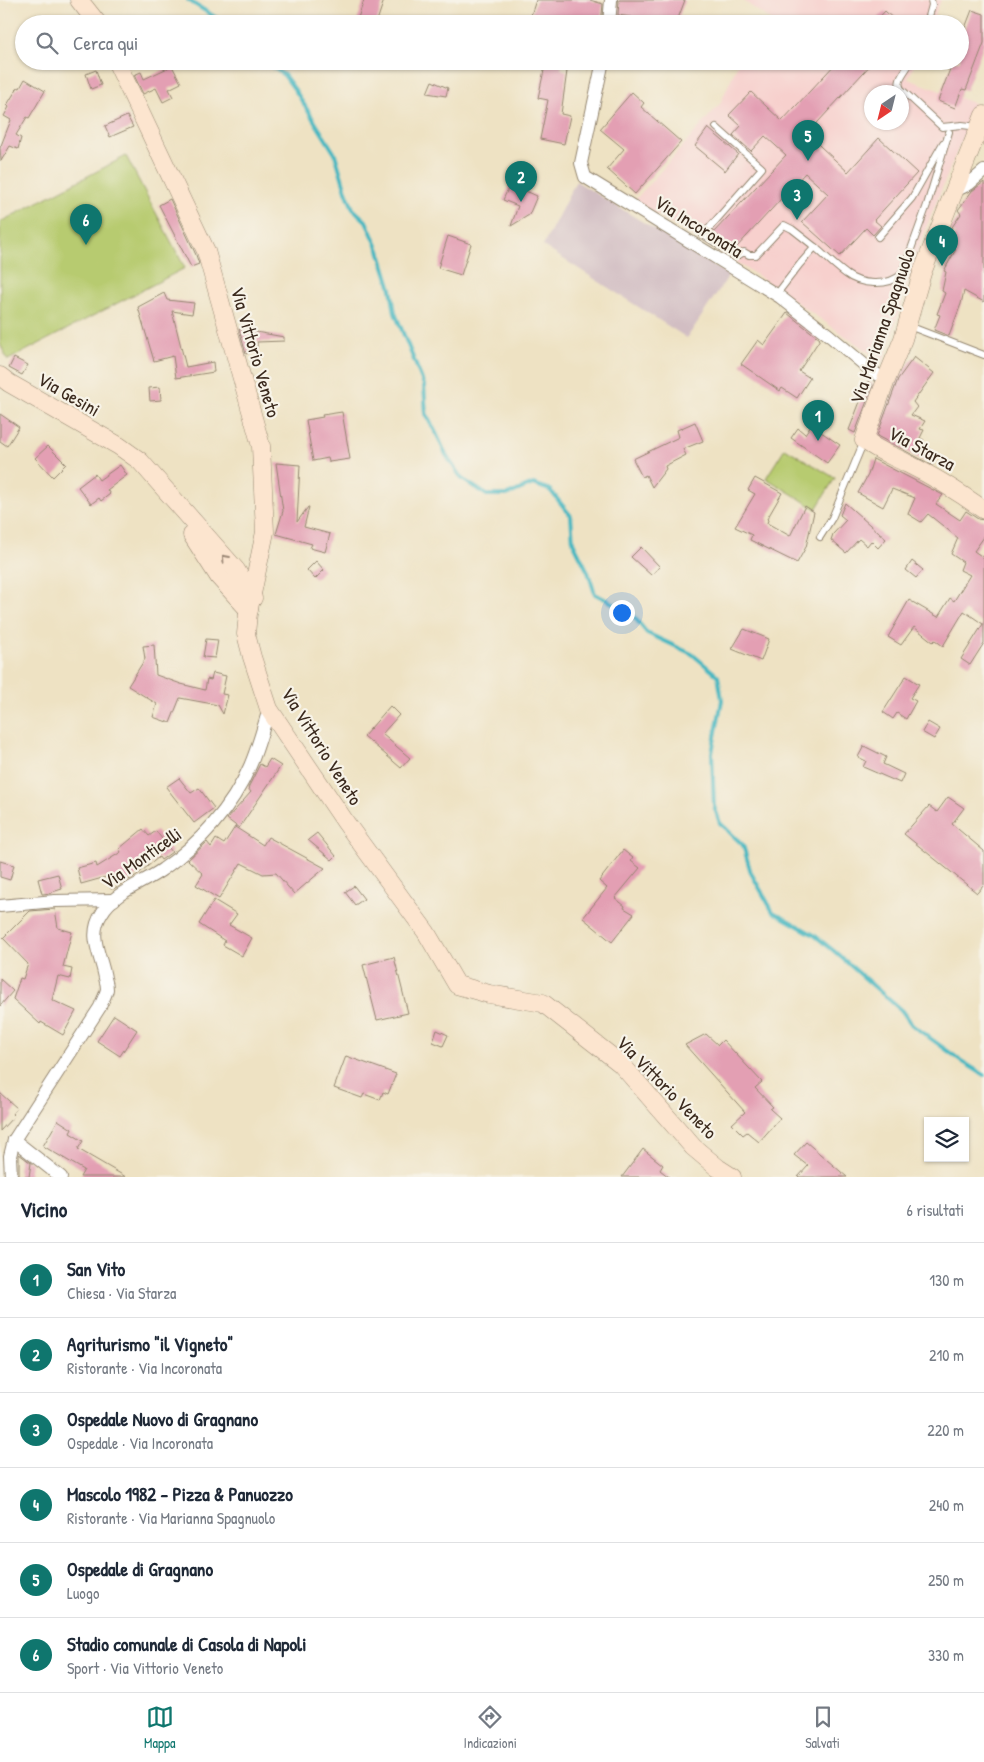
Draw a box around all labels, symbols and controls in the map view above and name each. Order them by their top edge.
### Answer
search box [15,15,969,70]
icon: search [33,29,61,57]
text: Cerca qui [73,30,138,56]
north arrow [864,85,909,130]
pin: 5 [792,120,824,161]
pin: 2 [505,161,537,202]
pin: 3 [781,179,813,220]
street label: Via Incoronata [650,189,749,264]
pin: 6 [70,204,102,245]
pin: 4 [926,225,958,266]
street label: Via Marianna Spagnuolo [843,244,921,407]
street label: Via Vittorio Veneto [225,284,287,421]
street label: Via Gesini [33,366,105,422]
pin: 1 [802,400,834,441]
street label: Via Starza [884,420,961,477]
one-way arrow [222,554,231,563]
your location [609,600,635,626]
street label: Via Vittorio Veneto [275,682,369,810]
street label: Via Monticelli [96,821,186,895]
street label: Via Vittorio Veneto [611,1030,723,1145]
map controls [924,1117,969,1162]
button: layers [924,1117,969,1162]
text: Vicino [20,1195,67,1224]
text: 6 risultati [907,1199,964,1221]
text: San Vito [67,1256,125,1282]
text: 1 [33,1269,39,1291]
text: 130 m [929,1269,964,1291]
text: Chiesa · Via Starza [67,1282,176,1304]
text: Agriturismo "il Vigneto" [67,1331,233,1357]
text: 2 [32,1344,40,1366]
text: 210 m [929,1344,964,1366]
text: Ristorante · Via Incoronata [67,1357,222,1379]
text: Ospedale Nuovo di Gragnano [67,1406,258,1432]
text: 3 [32,1419,40,1441]
text: 220 m [927,1419,964,1441]
text: Ospedale · Via Incoronata [67,1432,213,1454]
text: Mascolo 1982 - Pizza & Panuozzo [67,1481,293,1507]
text: 4 [33,1494,39,1516]
text: 240 m [929,1494,964,1516]
text: Ristorante · Via Marianna Spagnuolo [67,1507,275,1529]
text: Ospedale di Gragnano [67,1556,213,1582]
text: 5 [33,1569,39,1591]
text: 250 m [928,1569,964,1591]
text: Luogo [67,1582,99,1604]
text: Stadio comunale di Casola di Napoli [67,1631,306,1657]
text: 6 [33,1644,39,1666]
text: 330 m [928,1644,964,1666]
text: Sport · Via Vittorio Veneto [67,1657,223,1679]
tab: Mappa [144,1703,175,1752]
tab: Indicazioni [464,1703,517,1752]
tab: Salvati [805,1703,840,1752]

